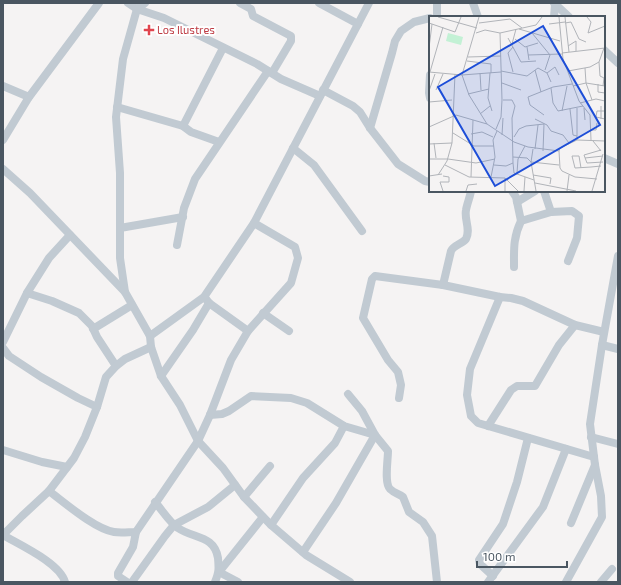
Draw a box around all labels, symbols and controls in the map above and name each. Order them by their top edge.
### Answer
inset map [429,16,605,192]
place label: Los Ilustres [157,23,215,36]
marker: Los Ilustres [144,25,154,35]
scale bar [477,543,567,569]
text: 100 m [483,549,515,563]

